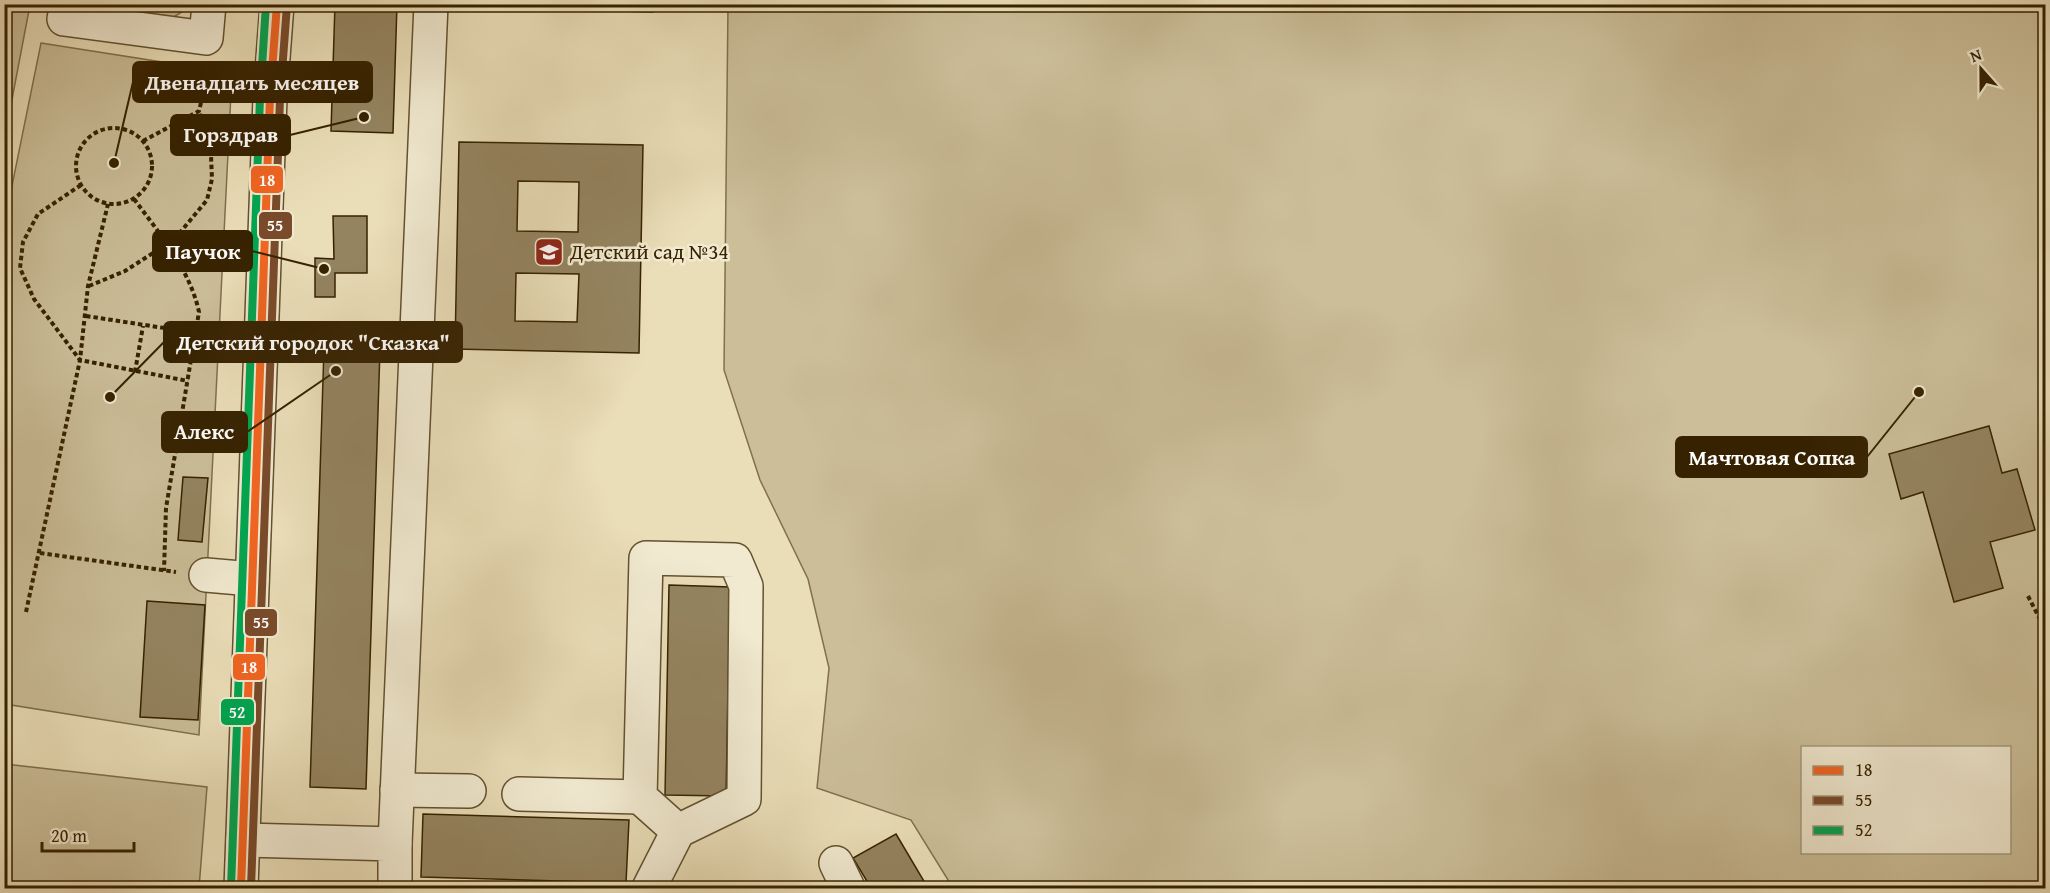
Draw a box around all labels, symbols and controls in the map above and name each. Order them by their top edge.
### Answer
north arrow [1951,39,2011,99]
text: N [1966,42,1985,68]
callout: Двенадцать месяцев [133,62,372,102]
text: Двенадцать месяцев [144,66,359,98]
callout: Горздрав [171,115,290,155]
text: Горздрав [184,118,278,150]
line badge: 18 [250,165,284,194]
text: 18 [259,168,275,192]
line badge: 55 [258,211,293,240]
text: 55 [267,213,283,237]
callout: Паучок [153,231,252,271]
text: Паучок [165,235,241,267]
school or university icon: Детский сад №34 [533,236,565,268]
place label: Детский сад №34 [569,236,729,267]
callout: Детский городок "Сказка" [164,322,462,362]
text: Детский городок "Сказка" [175,326,450,358]
callout: Алекс [162,412,247,452]
text: Алекс [174,415,234,447]
callout: Мачтовая Сопка [1676,437,1867,477]
text: Мачтовая Сопка [1689,441,1856,473]
line badge: 55 [244,608,278,637]
text: 55 [253,610,269,634]
line badge: 18 [232,653,266,681]
text: 18 [241,655,257,679]
line badge: 52 [220,698,255,726]
text: 52 [229,700,245,724]
legend [1801,746,2011,854]
text: 18 [1855,756,1872,783]
text: 55 [1855,786,1872,813]
scale bar [42,815,134,853]
text: 52 [1855,816,1872,843]
text: 20 m [51,822,87,849]

